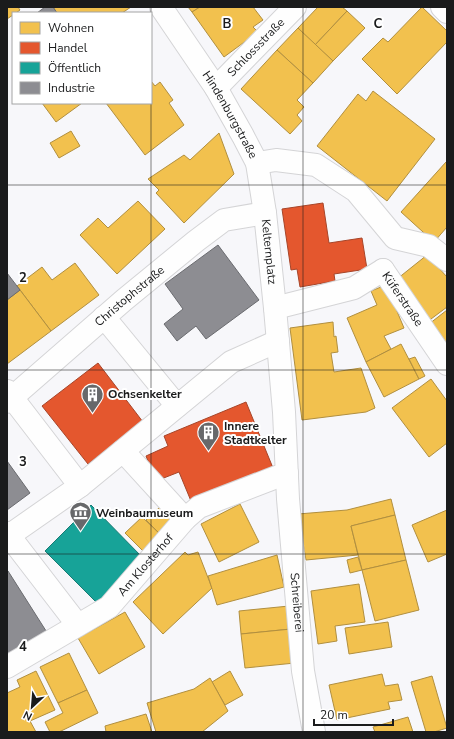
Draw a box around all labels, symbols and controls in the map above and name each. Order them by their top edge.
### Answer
legend [12,12,152,104]
street label: Schlossstraße [224,14,288,80]
text: B [223,15,232,33]
text: C [374,15,383,33]
text: Wohnen [48,20,94,36]
text: Handel [48,40,88,56]
text: Öffentlich [48,60,101,76]
street label: Hindenburgstraße [199,68,261,161]
text: Industrie [48,80,95,96]
street label: Kelternplatz [258,218,281,286]
street label: Christophstraße [91,262,168,330]
street label: Küferstraße [378,268,427,329]
text: 2 [19,269,27,287]
building icon: Ochsenkelter [80,381,106,414]
place label: Ochsenkelter [108,386,182,402]
place label: Innere Stadtkelter [224,418,287,448]
building icon: Innere Stadtkelter [196,420,222,453]
text: 3 [19,453,27,471]
museum icon: Weinbaumuseum [67,500,93,533]
place label: Weinbaumuseum [96,505,193,521]
street label: Am Klosterhof [114,529,178,600]
street label: Schreiberei [286,572,308,633]
text: 4 [19,638,27,656]
north arrow [12,687,52,727]
scale bar [314,701,393,727]
text: N [21,707,35,724]
text: 20 m [320,707,348,723]

